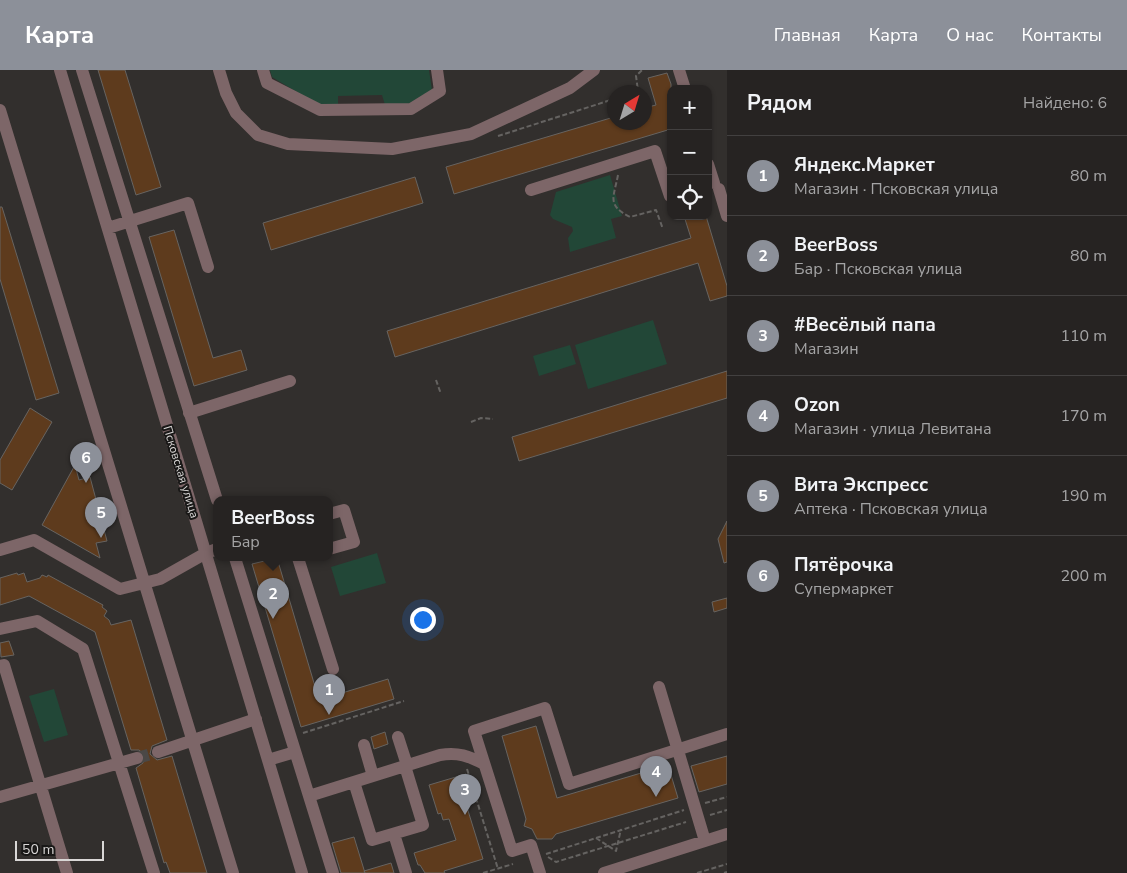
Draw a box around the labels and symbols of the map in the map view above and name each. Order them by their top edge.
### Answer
north arrow [607,85,652,130]
street label: Псковская улица [159,424,203,520]
pin: 6 [70,442,102,483]
pin: 5 [85,497,117,538]
pin: 2 [257,578,289,619]
your location [410,607,436,633]
pin: 1 [313,674,345,715]
pin: 4 [640,756,672,797]
pin: 3 [449,774,481,815]
scale bar [15,838,104,861]

